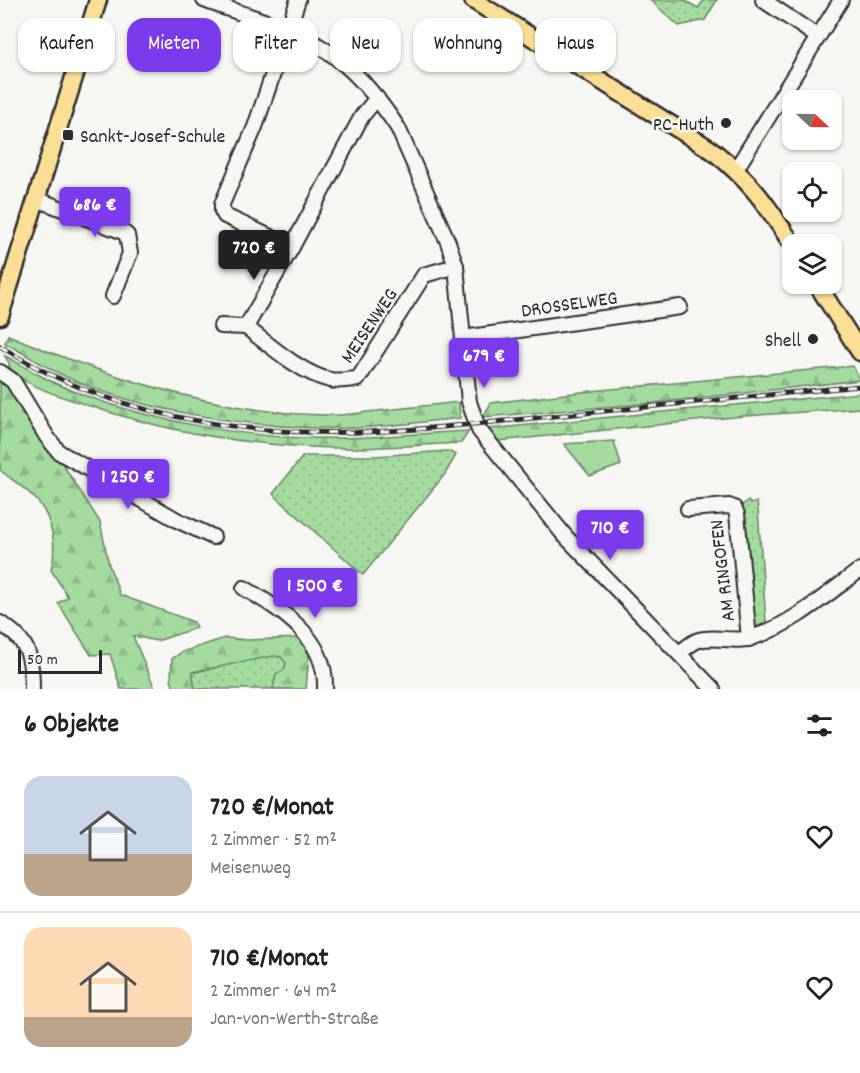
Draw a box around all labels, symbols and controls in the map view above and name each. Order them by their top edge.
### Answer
chip: Kaufen [18,18,115,72]
chip: Mieten [127,18,221,72]
chip: Filter [233,18,318,72]
chip: Neu [330,18,401,72]
chip: Wohnung [413,18,523,72]
chip: Haus [535,18,616,72]
north arrow [782,90,842,150]
map controls [782,90,842,294]
place label: PC-Huth [653,112,714,140]
marker: PC-Huth [719,116,733,130]
place label: Sankt-Josef-Schule [80,124,226,152]
marker: Sankt-Josef-Schule [61,128,75,142]
button: locate [782,162,842,222]
pin: 686 € [53,187,137,238]
text: 686 € [73,192,117,220]
pin: 720 € [212,230,296,281]
button: layers [782,234,842,294]
text: 720 € [232,235,276,263]
street label: MEISENWEG [335,283,406,370]
street label: DROSSELWEG [519,285,619,327]
place label: Shell [765,328,801,356]
marker: Shell [806,332,820,346]
pin: 679 € [442,338,526,389]
text: 679 € [463,343,505,371]
pin: 1 250 € [73,459,183,510]
text: 1 250 € [101,464,155,492]
pin: 710 € [568,510,652,561]
text: 710 € [591,515,629,543]
street label: AM RINGOFEN [704,518,744,623]
pin: 1 500 € [260,568,370,619]
text: 1 500 € [287,573,343,601]
scale bar [18,647,102,674]
text: 50 m [27,649,58,672]
text: 6 Objekte [24,707,119,744]
icon: filters [803,709,836,742]
text: 720 €/Monat [210,790,334,827]
icon: home [72,800,144,872]
icon: heart [803,820,836,853]
text: 2 Zimmer · 52 m² [210,827,337,855]
text: Meisenweg [210,855,291,883]
text: 710 €/Monat [210,941,328,978]
icon: home [72,951,144,1023]
icon: heart [803,971,836,1004]
text: 2 Zimmer · 64 m² [210,978,337,1006]
text: Jan-von-Werth-Straße [210,1006,378,1034]

